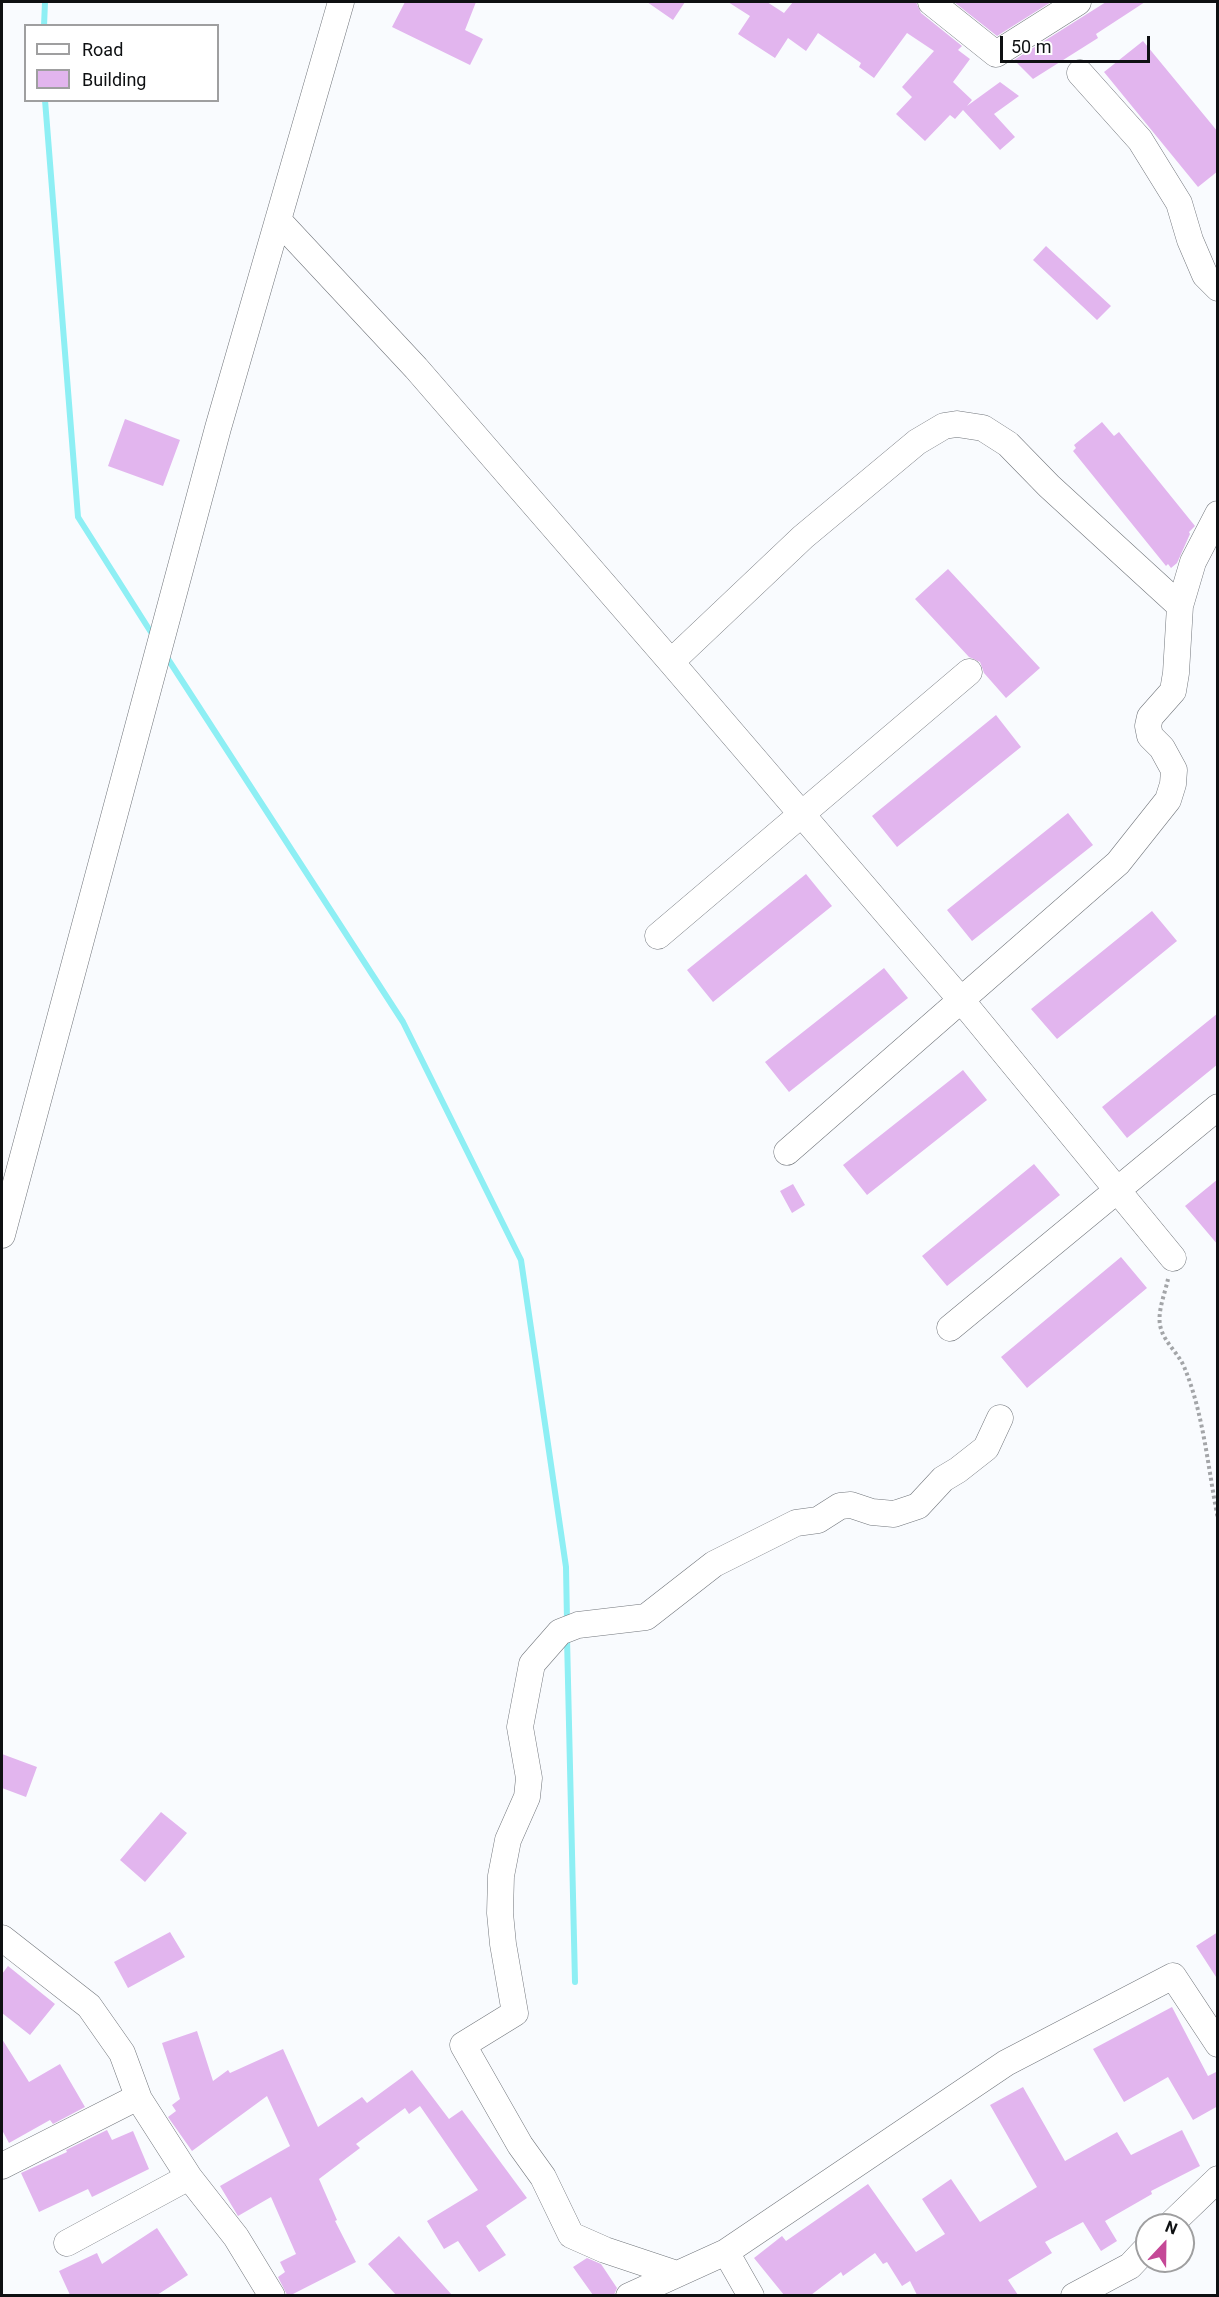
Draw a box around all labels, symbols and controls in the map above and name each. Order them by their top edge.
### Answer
legend [24,24,219,102]
scale bar [1003,24,1153,62]
text: 50 m [1011,36,1051,57]
text: Road [82,39,123,60]
text: Building [82,69,146,90]
north arrow [1135,2213,1195,2273]
text: N [1162,2217,1180,2239]

